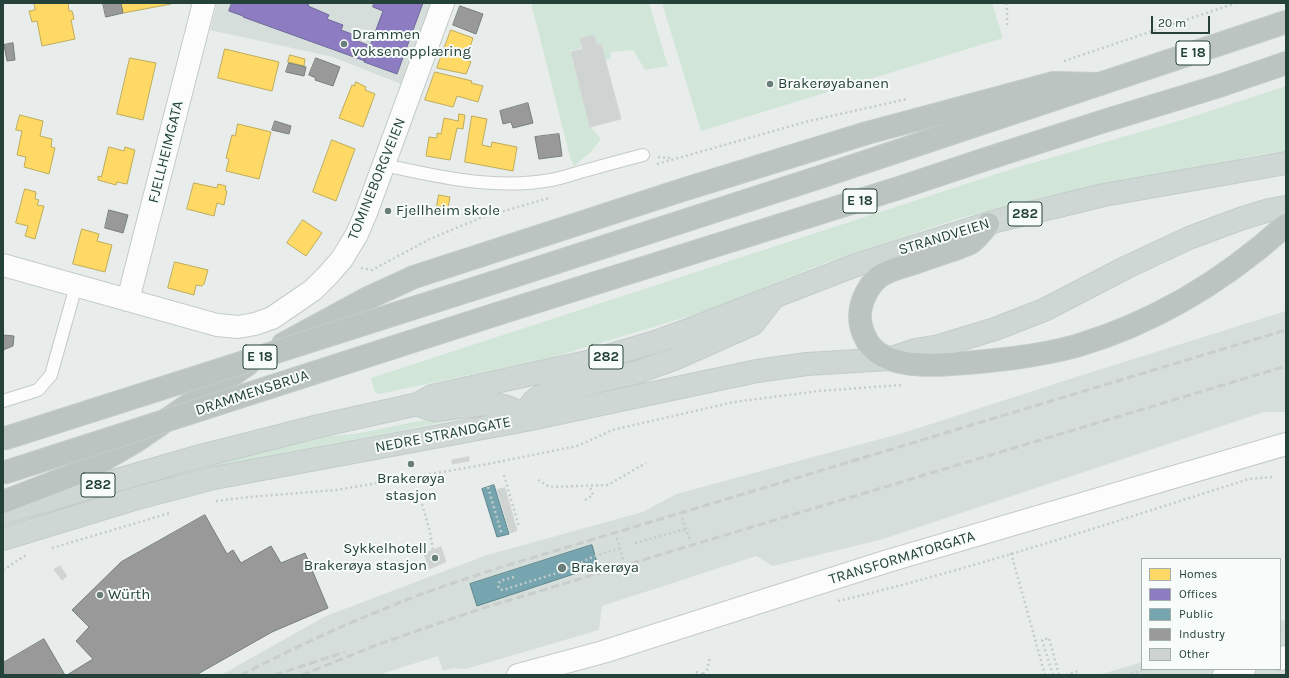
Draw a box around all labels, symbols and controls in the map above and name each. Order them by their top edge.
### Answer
scale bar [1153,8,1212,34]
text: 20 m [1158,16,1186,30]
place label: Drammen voksenopplæring [352,26,471,61]
marker: Drammen voksenopplæring [339,39,349,49]
road number: E 18 [1176,41,1210,65]
place label: Brakerøyabanen [778,75,889,93]
marker: Brakerøyabanen [765,79,775,89]
street label: FJELLHEIMGATA [145,99,187,205]
street label: TOMINEBORGVEIEN [344,115,410,243]
road number: E 18 [843,189,877,213]
place label: Fjellheim skole [396,202,500,220]
road number: 282 [1008,202,1042,226]
marker: Fjellheim skole [383,206,393,216]
street label: STRANDVEIEN [896,215,992,259]
road number: E 18 [243,345,277,369]
road number: 282 [589,345,623,369]
street label: DRAMMENSBRUA [193,366,311,420]
street label: NEDRE STRANDGATE [374,413,512,457]
marker: Brakerøya stasjon [406,459,416,469]
place label: Brakerøya stasjon [377,470,445,505]
road number: 282 [81,473,115,497]
street label: TRANSFORMATORGATA [827,527,977,589]
place label: Sykkelhotell Brakerøya stasjon [304,540,427,575]
marker: Sykkelhotell Brakerøya stasjon [430,553,440,563]
legend [1141,558,1281,670]
place label: Brakerøya [571,559,639,577]
marker: Brakerøya [556,562,568,574]
text: Homes [1179,567,1217,581]
place label: Würth [108,586,150,604]
text: Offices [1179,587,1217,601]
marker: Würth [95,590,105,600]
text: Public [1179,607,1213,621]
text: Industry [1179,627,1225,641]
text: Other [1179,647,1209,661]

